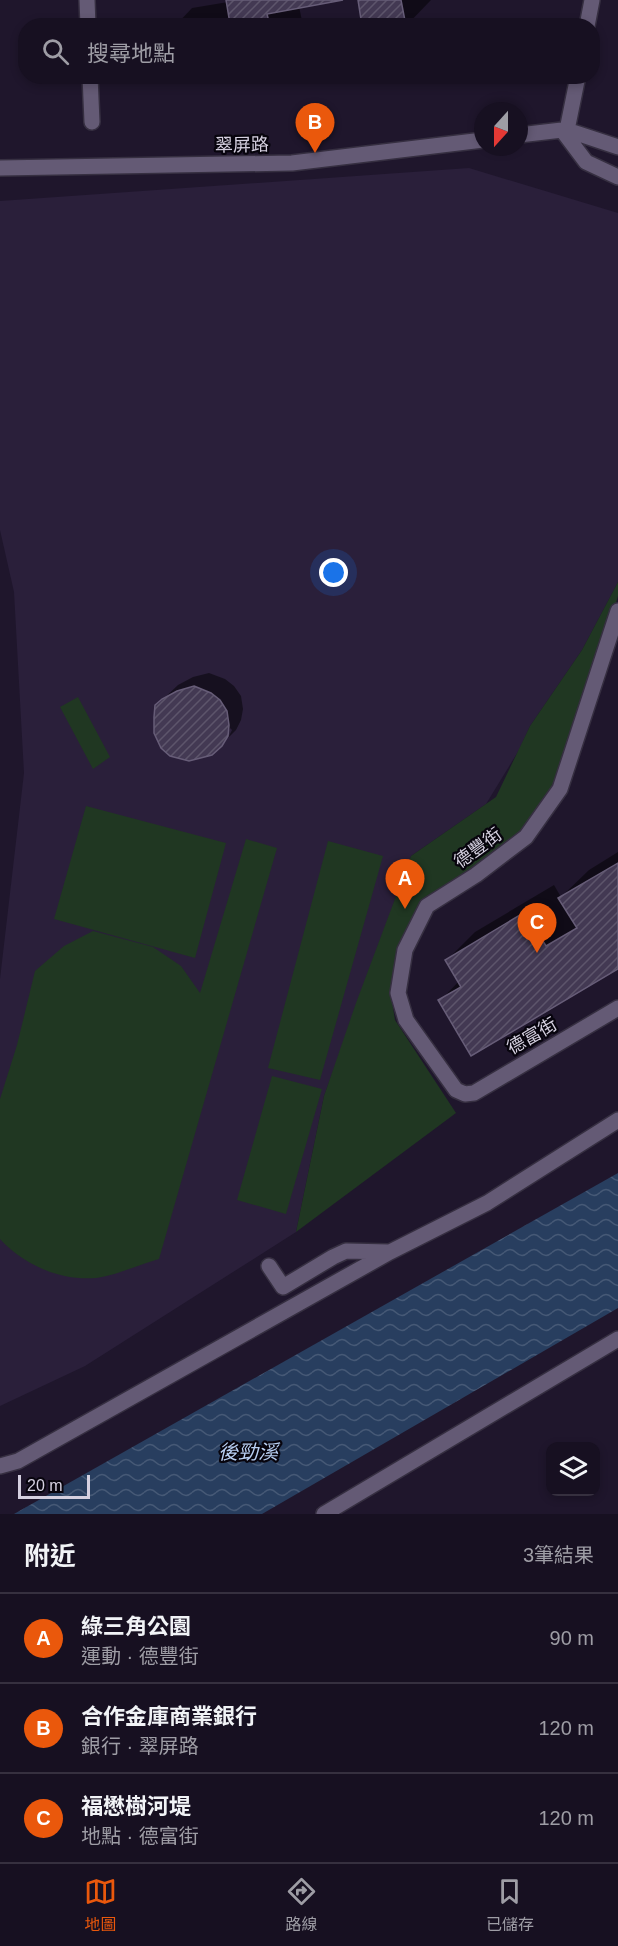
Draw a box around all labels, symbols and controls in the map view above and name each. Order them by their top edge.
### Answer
search box [18,18,600,84]
icon: search [39,35,72,68]
text: 搜尋地點 [87,41,175,66]
north arrow [474,102,528,156]
pin: B [296,104,334,153]
street label: 翠屏路 [215,135,269,155]
your location [319,558,348,587]
street label: 德豐街 [450,824,506,872]
pin: A [386,860,424,909]
pin: C [518,904,556,953]
street label: 德富街 [504,1014,560,1058]
water label: 後勁溪 [218,1441,281,1463]
map controls [546,1442,600,1496]
button: layers [546,1442,600,1496]
scale bar [18,1472,90,1500]
text: 20 m [27,1477,63,1494]
text: 附近 [24,1541,76,1571]
text: 3筆結果 [523,1544,594,1566]
text: 綠三角公園 [81,1614,191,1639]
text: A [36,1627,51,1649]
text: 90 m [550,1627,594,1649]
text: 運動 · 德豐街 [81,1645,199,1667]
text: 合作金庫商業銀行 [81,1704,257,1729]
text: B [36,1717,51,1739]
text: 120 m [538,1717,594,1739]
text: 銀行 · 翠屏路 [81,1735,199,1757]
text: 福懋樹河堤 [81,1794,191,1819]
text: C [36,1807,51,1829]
text: 120 m [538,1807,594,1829]
text: 地點 · 德富街 [81,1825,199,1847]
tab: 地圖 [84,1875,117,1935]
tab: 路線 [285,1875,318,1935]
tab: 已儲存 [486,1875,534,1935]

